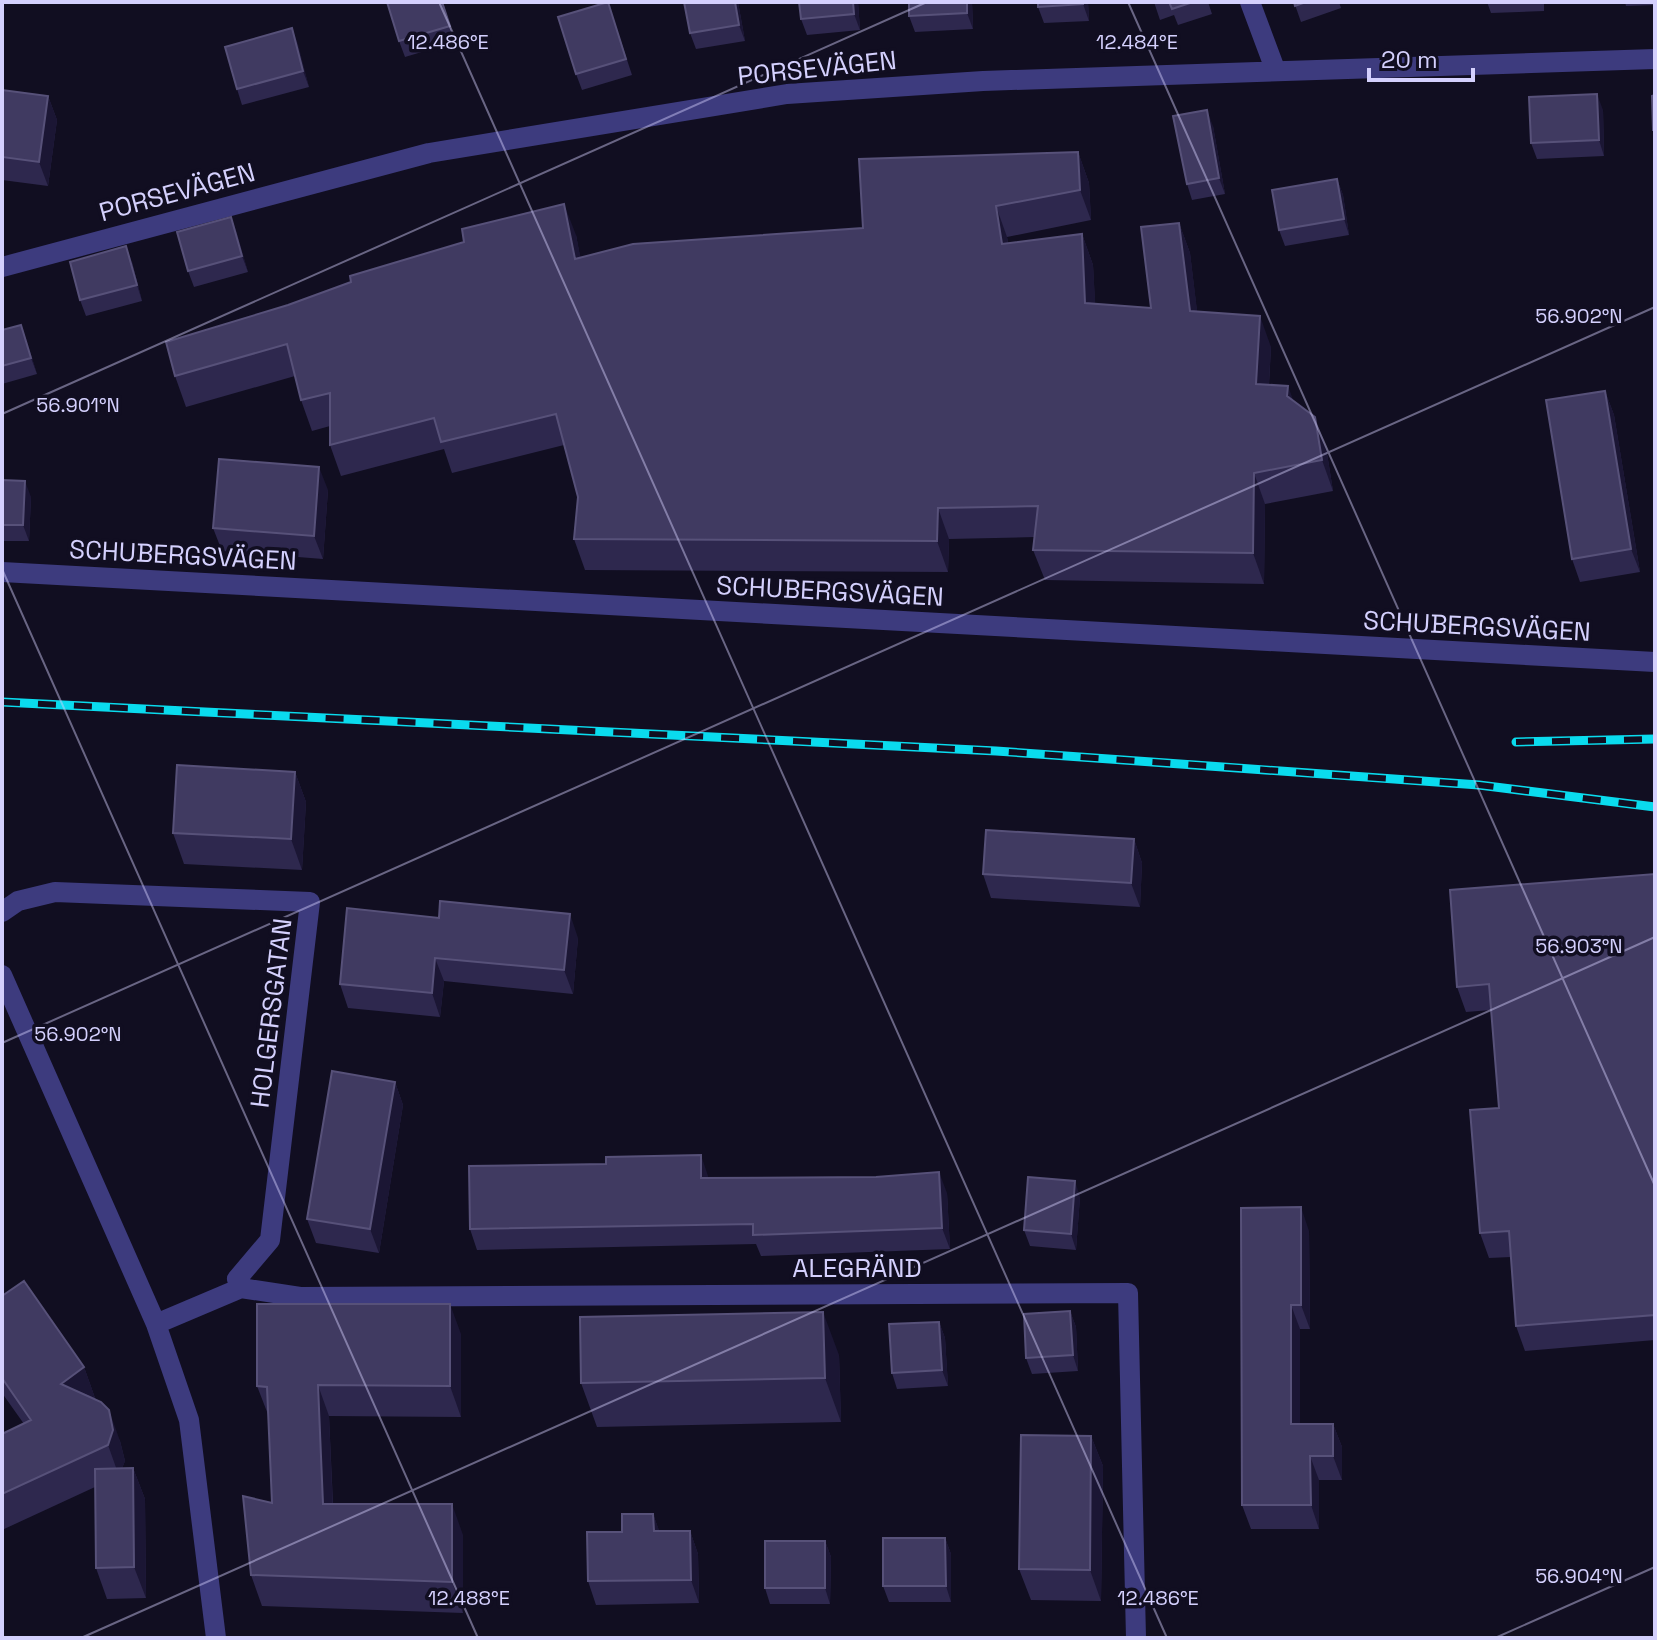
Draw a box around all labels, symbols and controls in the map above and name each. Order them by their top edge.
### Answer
text: 12.486°E [407,29,489,55]
text: 12.484°E [1096,29,1178,55]
scale bar [1369,32,1473,82]
street label: PORSEVÄGEN [736,43,898,93]
text: 20 m [1381,44,1438,75]
street label: PORSEVÄGEN [95,155,259,229]
text: 56.902°N [1535,303,1623,329]
text: 56.901°N [36,392,120,418]
street label: SCHUBERGSVÄGEN [68,532,298,578]
street label: SCHUBERGSVÄGEN [715,568,945,614]
street label: SCHUBERGSVÄGEN [1362,603,1592,649]
street label: HOLGERSGATAN [242,916,300,1110]
text: 56.903°N [1535,933,1623,959]
text: 56.902°N [34,1021,122,1047]
street label: ALEGRÄND [792,1251,922,1285]
text: 56.904°N [1535,1563,1623,1589]
text: 12.488°E [428,1585,510,1611]
text: 12.486°E [1117,1585,1199,1611]

